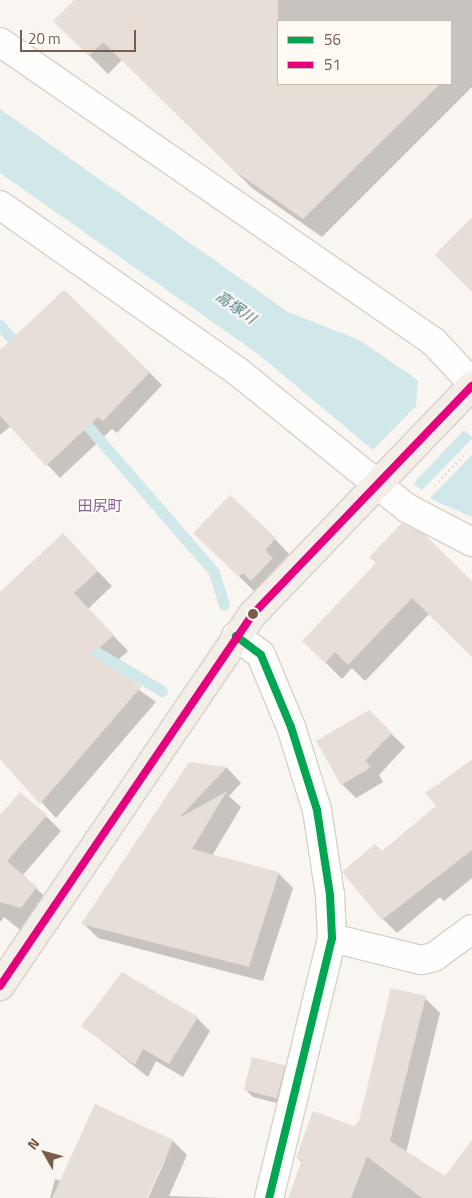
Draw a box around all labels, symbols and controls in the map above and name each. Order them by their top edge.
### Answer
scale bar [22,20,139,52]
legend [277,20,452,85]
text: 20 m [28,27,61,50]
text: 56 [324,28,341,51]
text: 51 [324,53,341,76]
water label: 高塚川 [212,287,260,327]
district label: 田尻町 [78,497,122,515]
unlabelled marker [248,609,258,619]
north arrow [20,1128,70,1178]
text: N [22,1133,44,1154]

